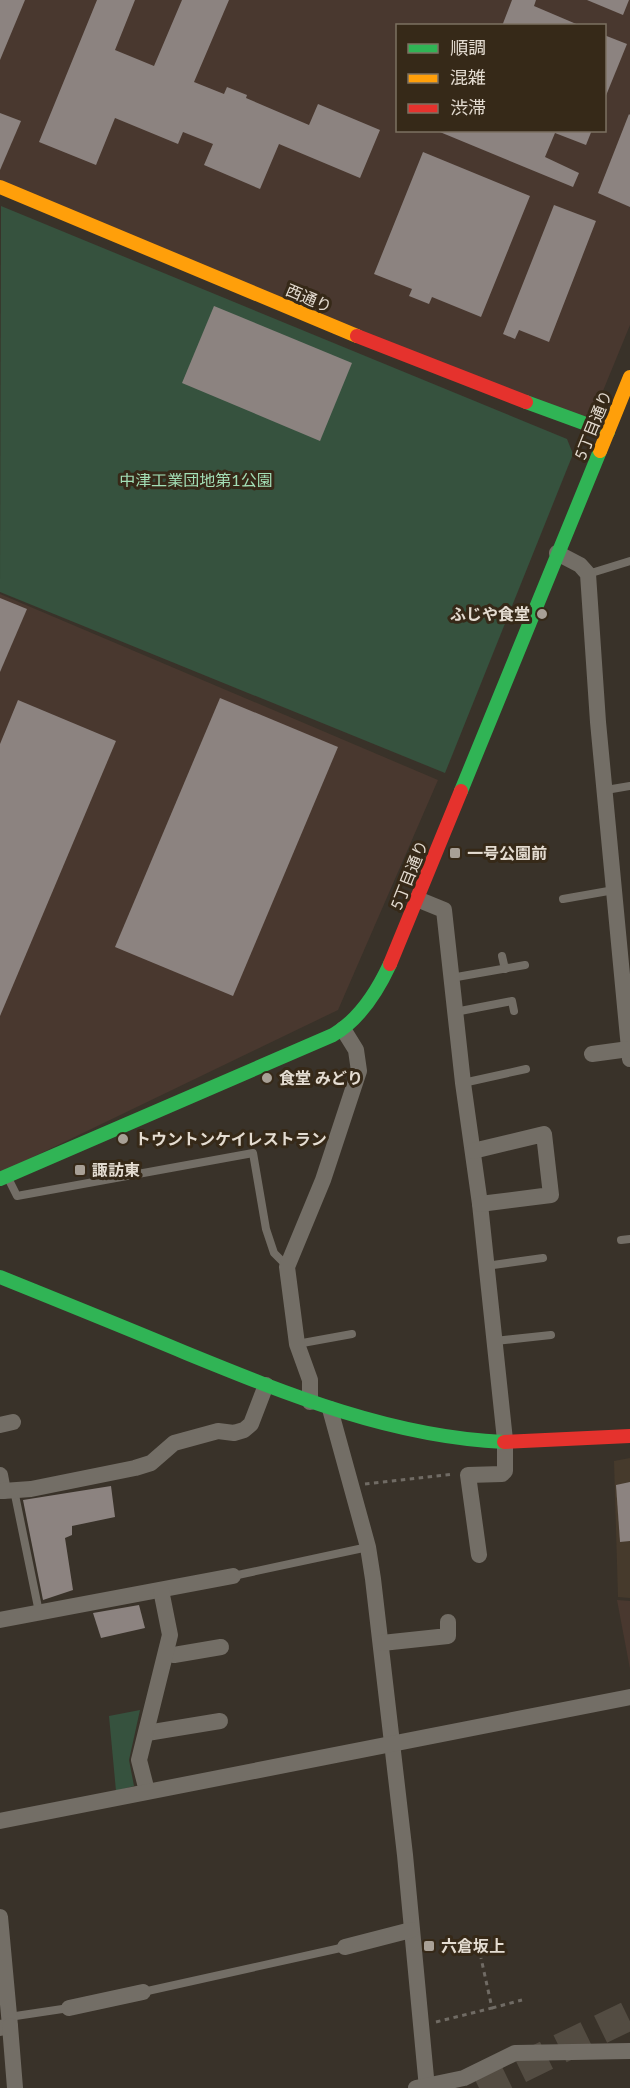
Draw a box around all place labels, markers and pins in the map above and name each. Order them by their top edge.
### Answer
place label: ふじや食堂 [450,604,530,623]
marker: ふじや食堂 [535,607,549,621]
place label: 一号公園前 [467,843,547,862]
marker: 一号公園前 [448,846,462,860]
place label: 食堂 みどり [279,1068,363,1087]
marker: 食堂 みどり [260,1071,274,1085]
place label: トウントンケイレストラン [135,1129,327,1148]
marker: トウントンケイレストラン [116,1132,130,1146]
place label: 諏訪東 [92,1160,140,1179]
marker: 諏訪東 [73,1163,87,1177]
place label: 六倉坂上 [441,1936,505,1955]
marker: 六倉坂上 [422,1939,436,1953]

